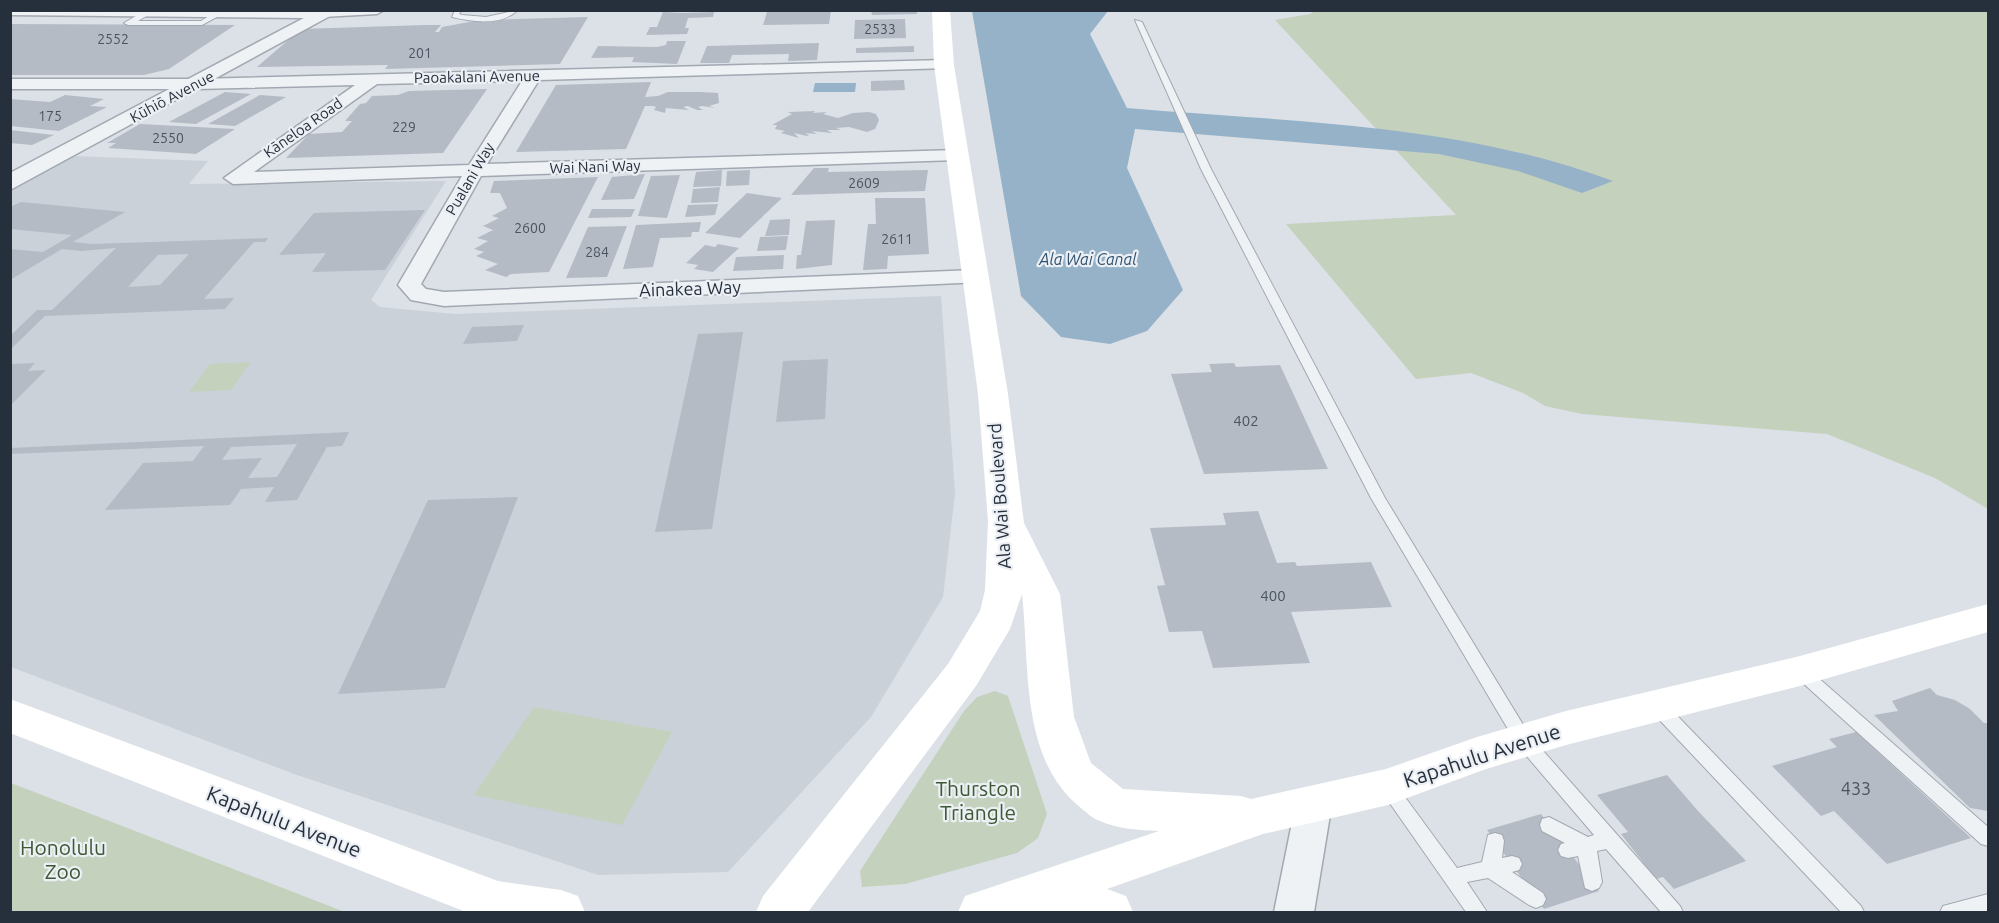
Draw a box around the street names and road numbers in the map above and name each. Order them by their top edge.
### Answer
street label: Kūhiō Avenue [127,67,217,126]
street label: Paoakalani Avenue [414,67,540,86]
street label: Kāneloa Road [260,94,345,161]
street label: Pualani Way [442,139,497,218]
street label: Wai Nani Way [549,156,641,177]
street label: Ainakea Way [639,276,742,300]
street label: Ala Wai Boulevard [984,422,1014,570]
street label: Kapahulu Avenue [1400,718,1563,792]
street label: Kapahulu Avenue [204,781,365,862]

